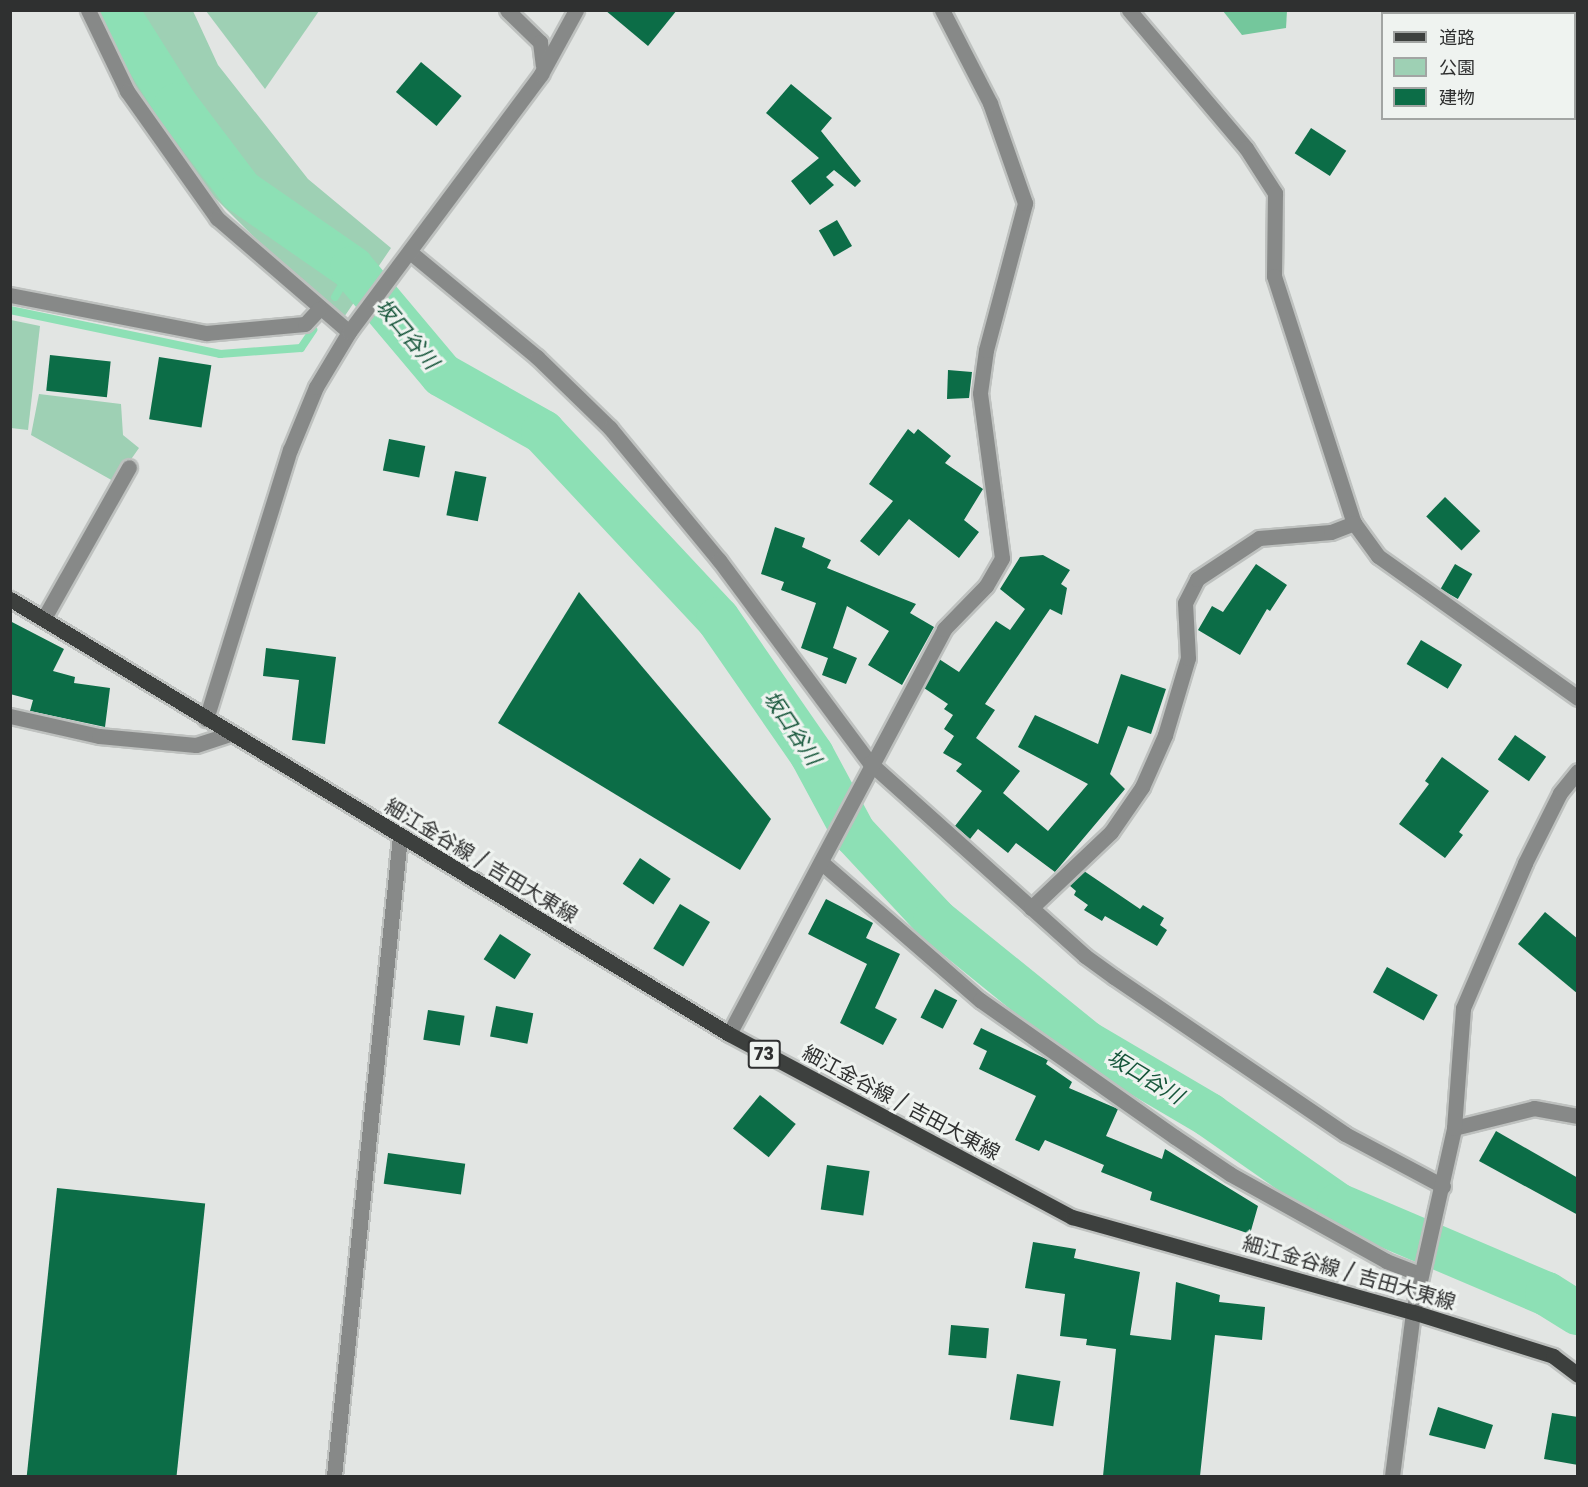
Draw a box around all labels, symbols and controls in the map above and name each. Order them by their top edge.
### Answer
legend [1381,12,1576,120]
text: 道路 [1439,25,1475,50]
text: 公園 [1439,55,1475,80]
text: 建物 [1439,85,1475,110]
water label: 坂口谷川 [370,294,444,374]
water label: 坂口谷川 [758,686,826,770]
street label: 細江金谷線 / 吉田大東線 [380,794,582,928]
road number: 73 [748,1039,780,1069]
street label: 細江金谷線 / 吉田大東線 [798,1041,1004,1165]
water label: 坂口谷川 [1103,1045,1187,1109]
street label: 細江金谷線 / 吉田大東線 [1240,1231,1458,1315]

